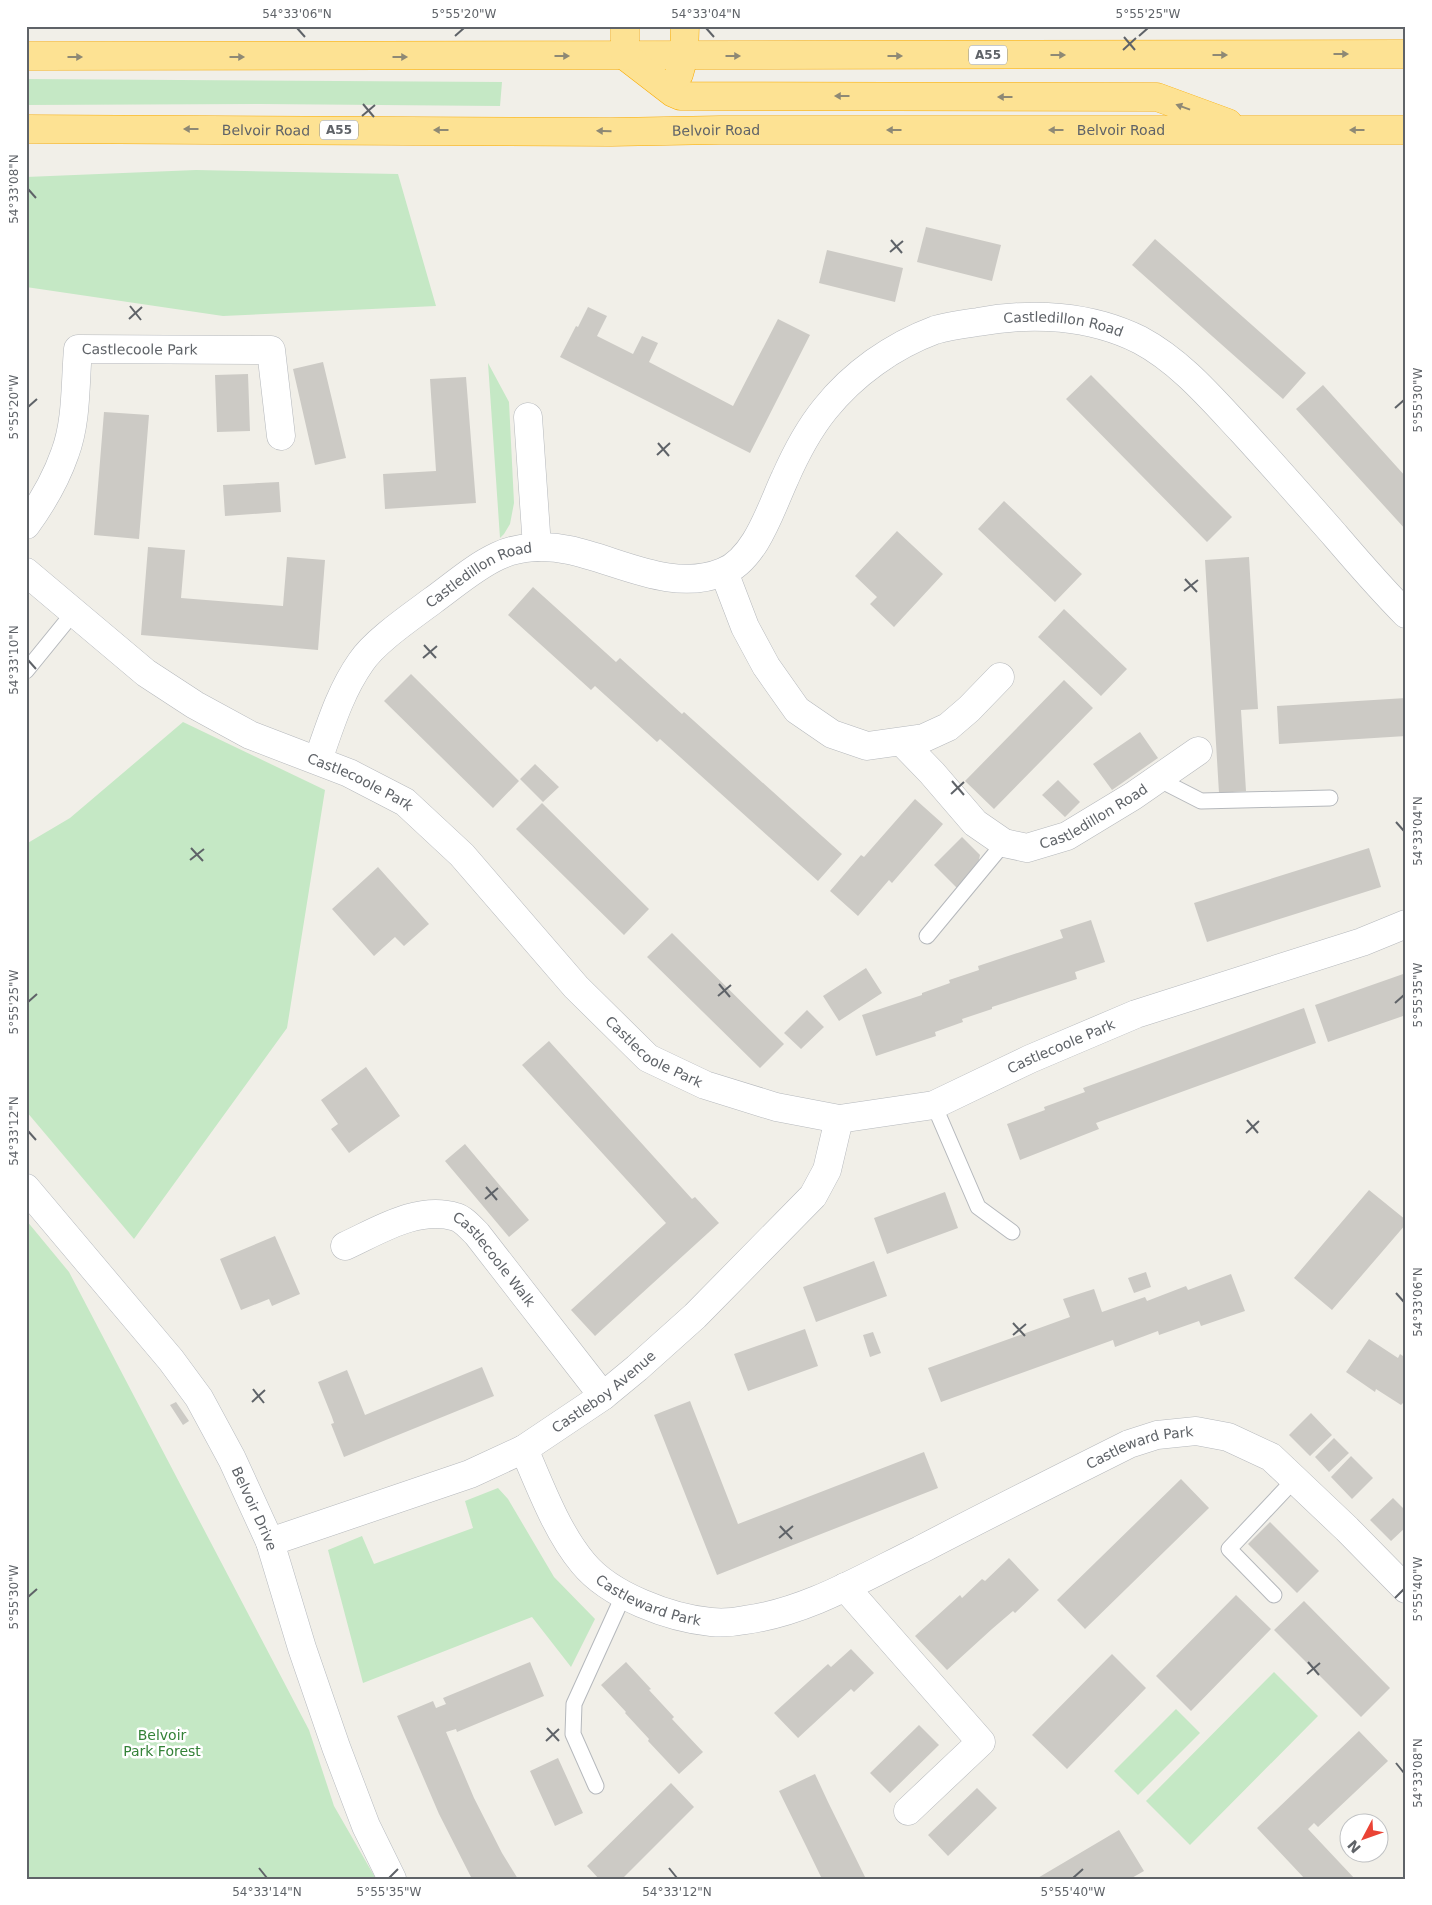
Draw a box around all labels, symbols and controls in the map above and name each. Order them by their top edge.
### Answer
text: 54°33'06"N [262,7,332,21]
text: 5°55'20"W [432,7,497,21]
text: 54°33'04"N [671,7,741,21]
text: 5°55'25"W [1116,7,1181,21]
road number: A55 [969,46,1007,64]
one-way arrow [1333,50,1349,58]
one-way arrow [1050,51,1066,59]
one-way arrow [1213,51,1229,59]
one-way arrow [555,52,571,60]
one-way arrow [725,52,741,60]
one-way arrow [888,52,904,60]
one-way arrow [67,53,83,61]
one-way arrow [230,53,246,61]
one-way arrow [392,53,408,61]
one-way arrow [834,92,850,100]
one-way arrow [996,93,1012,101]
one-way arrow [1175,103,1190,111]
road number: A55 [320,120,358,140]
street label: Belvoir Road [222,122,310,138]
street label: Belvoir Road [672,122,760,139]
street label: Belvoir Road [1077,122,1165,138]
one-way arrow [183,125,199,133]
one-way arrow [433,126,449,134]
one-way arrow [886,126,902,134]
one-way arrow [1048,126,1064,134]
one-way arrow [1349,126,1365,134]
one-way arrow [595,127,611,135]
text: 54°33'08"N [7,154,21,224]
street label: Castledillon Road [1003,309,1126,340]
street label: Castlecoole Park [82,341,198,358]
text: 5°55'30"W [1411,367,1425,432]
text: 5°55'20"W [7,374,21,439]
street label: Castledillon Road [422,539,533,611]
text: 54°33'10"N [7,625,21,695]
street label: Castlecoole Park [305,750,418,814]
street label: Castledillon Road [1038,780,1151,852]
text: 54°33'04"N [1411,796,1425,866]
text: 5°55'35"W [1411,962,1425,1027]
text: 5°55'25"W [7,969,21,1034]
street label: Castlecoole Park [602,1013,706,1091]
street label: Castlecoole Park [1005,1016,1118,1077]
text: 54°33'12"N [7,1096,21,1166]
street label: Castlecoole Walk [451,1209,539,1310]
text: 54°33'06"N [1411,1267,1425,1337]
street label: Castleboy Avenue [549,1347,659,1436]
street label: Castleward Park [1083,1423,1195,1472]
street label: Belvoir Drive [229,1464,280,1552]
text: 5°55'40"W [1411,1556,1425,1621]
text: 5°55'30"W [7,1564,21,1629]
street label: Castleward Park [593,1571,703,1629]
park label: Belvoir Park Forest [123,1727,201,1759]
text: 54°33'08"N [1411,1738,1425,1808]
north arrow [1340,1812,1390,1862]
text: N [1344,1837,1364,1856]
text: 54°33'14"N [232,1885,302,1899]
text: 5°55'35"W [357,1885,422,1899]
text: 54°33'12"N [642,1885,712,1899]
text: 5°55'40"W [1041,1885,1106,1899]

